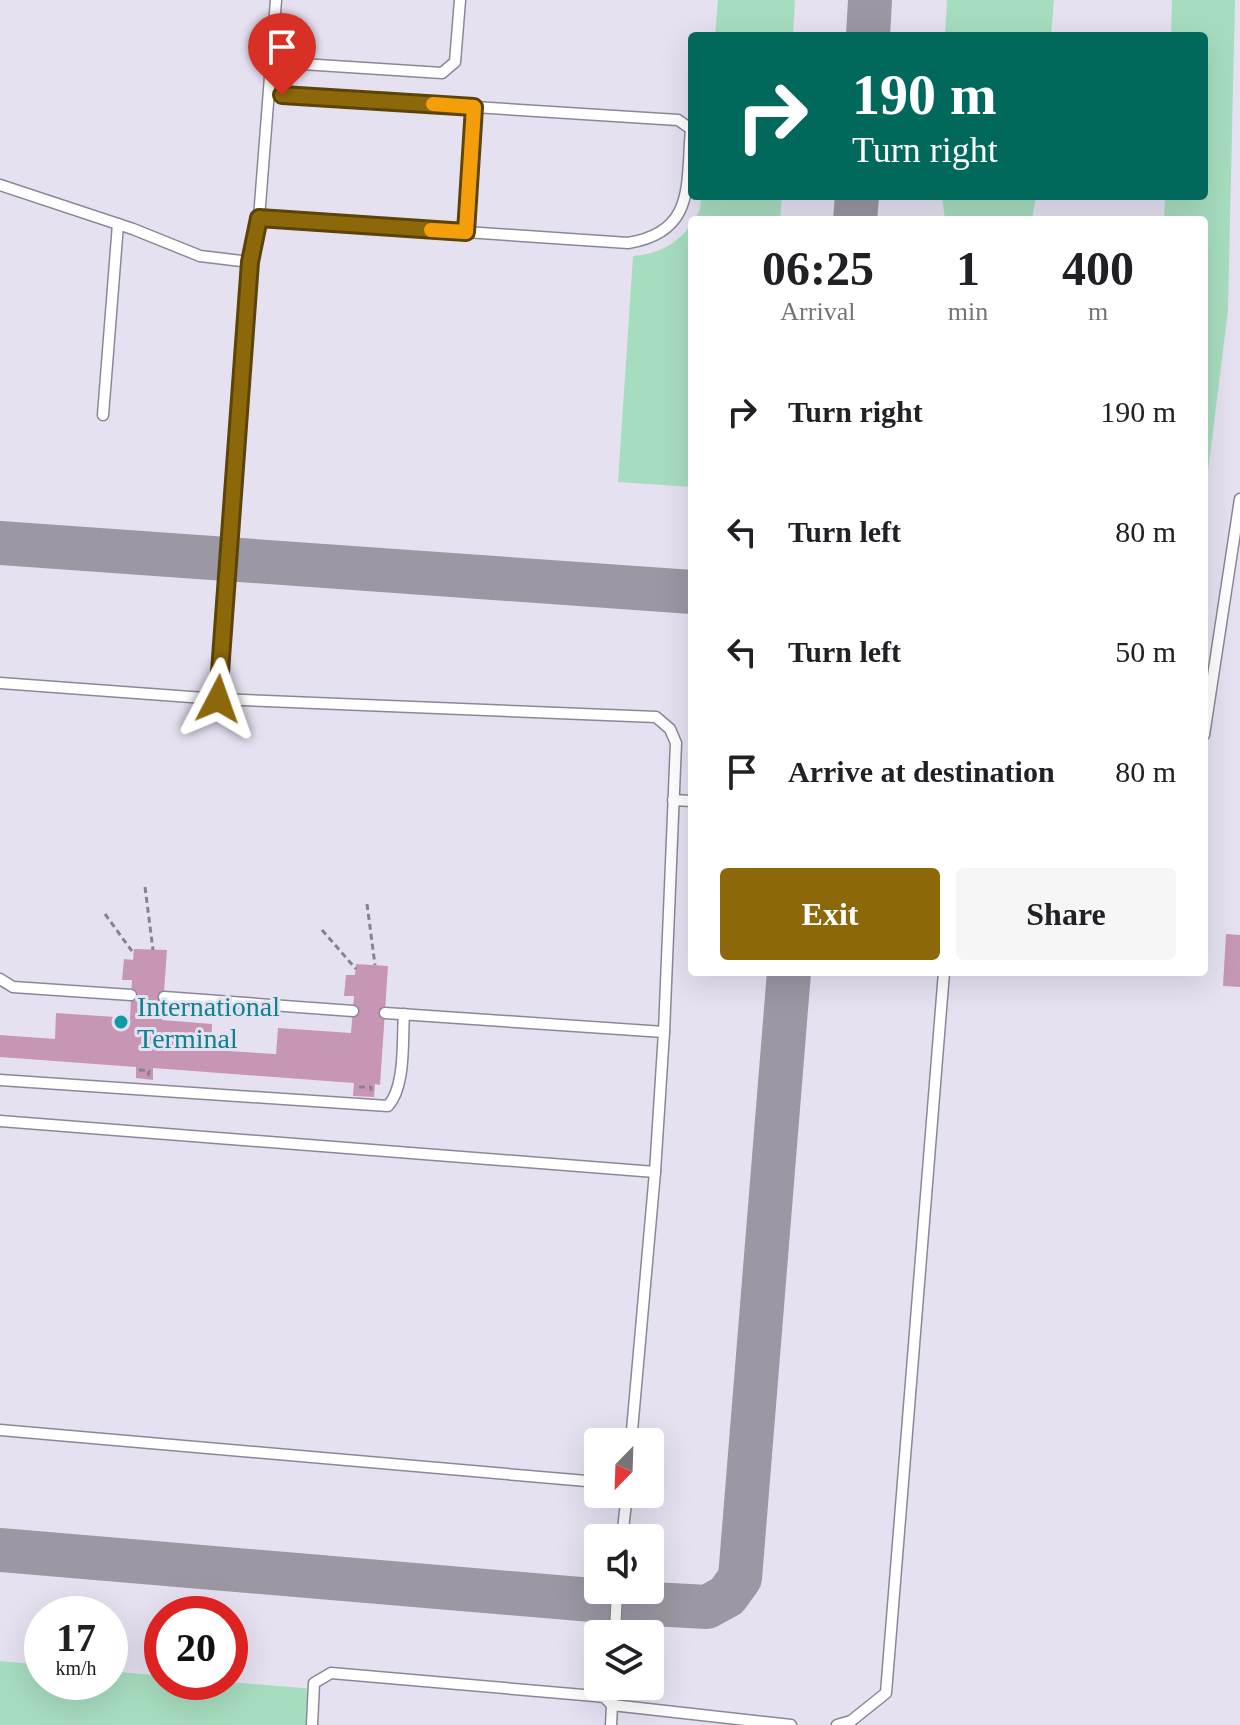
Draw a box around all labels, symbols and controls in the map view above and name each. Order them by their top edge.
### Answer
pin [248,13,316,95]
icon: arrive [260,25,304,69]
icon: right [720,64,824,168]
text: 190 m [852,64,997,126]
text: Turn right [852,130,998,170]
text: 06:25 [762,242,874,295]
text: 1 [956,242,980,295]
text: 400 [1062,242,1134,295]
text: Arrival [780,297,855,326]
text: min [948,297,988,326]
text: m [1088,297,1108,326]
icon: right [720,390,764,434]
text: Turn right [788,395,923,428]
text: 190 m [1100,395,1176,428]
icon: left [720,510,764,554]
text: Turn left [788,515,901,548]
text: 80 m [1115,515,1176,548]
icon: left [720,630,764,674]
text: Turn left [788,635,901,668]
text: 50 m [1115,635,1176,668]
position arrow [176,657,260,741]
icon: arrive [720,750,764,794]
text: Arrive at destination [788,755,1055,788]
text: 80 m [1115,755,1176,788]
button: Exit [720,868,940,960]
button: Share [956,868,1176,960]
place label: International Terminal [137,991,280,1054]
marker: International Terminal [112,1013,130,1031]
north arrow [584,1428,664,1508]
map controls [584,1428,664,1700]
button: sound [584,1524,664,1604]
speed limit sign: 20 [144,1596,248,1700]
text: 17 [56,1615,96,1660]
button: layers [584,1620,664,1700]
text: km/h [55,1657,97,1679]

